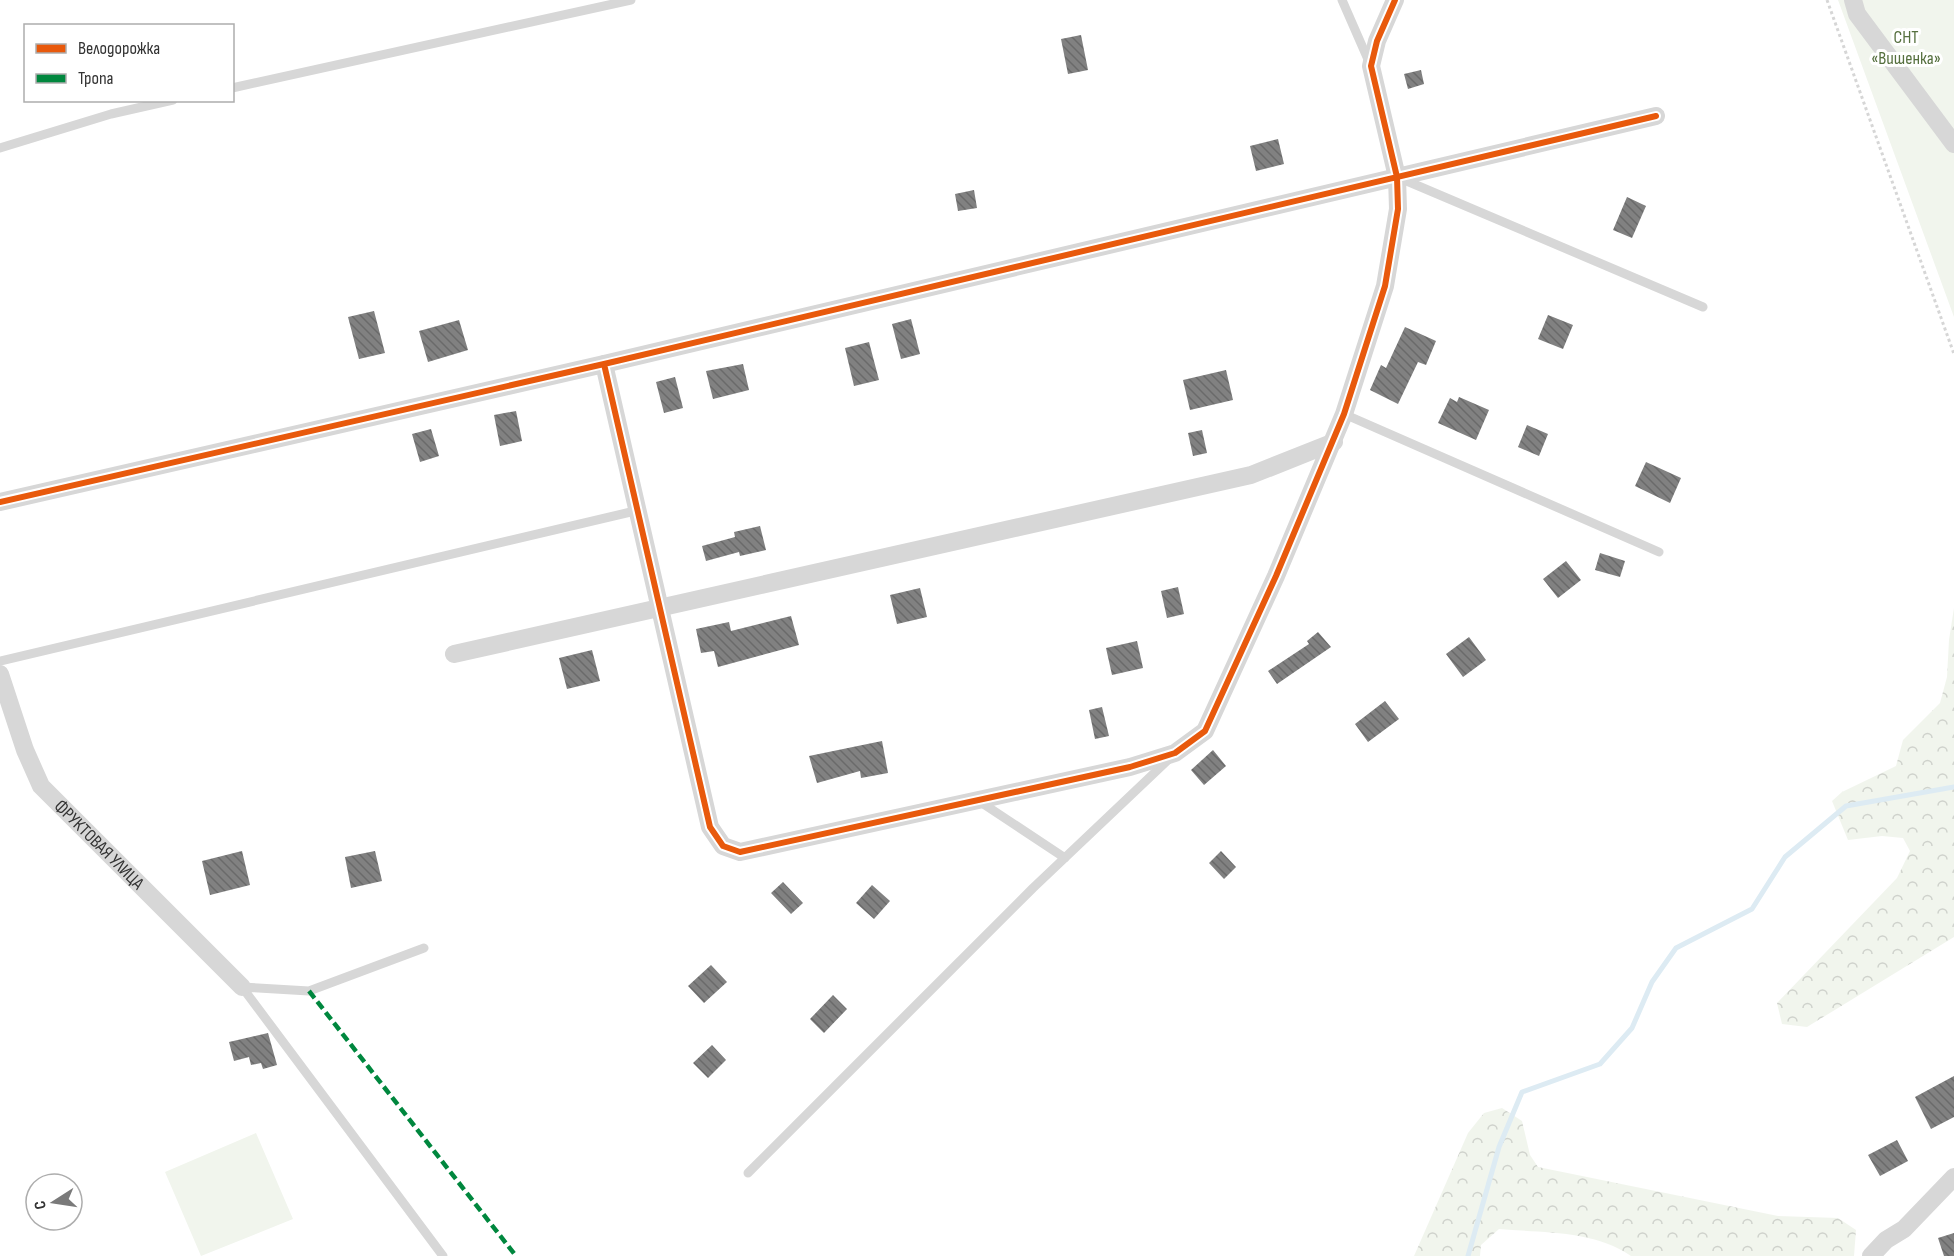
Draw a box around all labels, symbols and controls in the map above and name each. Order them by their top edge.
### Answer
legend [24,24,234,102]
park label: СНТ «Вишенка» [1871,27,1941,69]
text: Велодорожка [78,38,160,59]
text: Тропа [78,68,114,89]
street label: ФРУКТОВАЯ УЛИЦА [50,795,149,894]
north arrow [24,1172,84,1232]
text: С [31,1199,51,1211]

